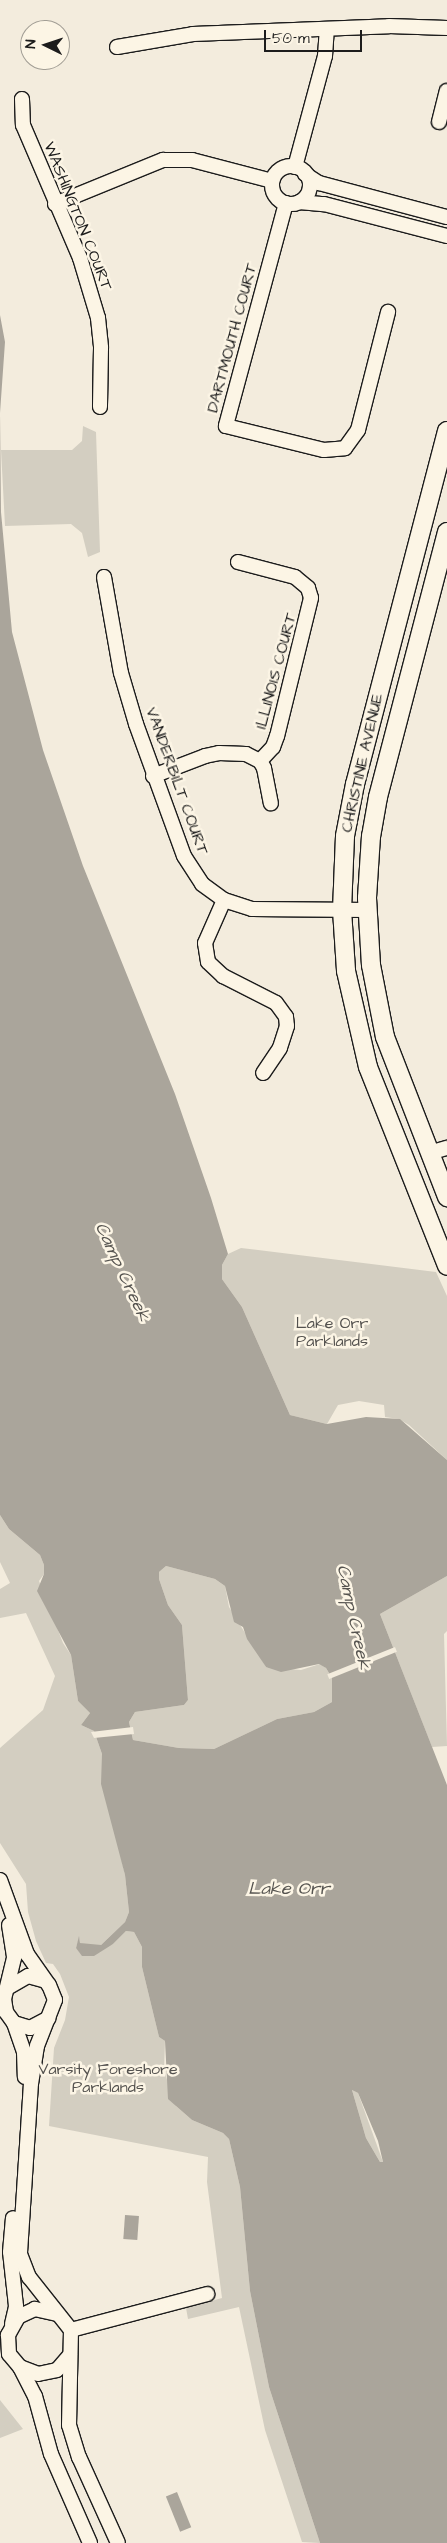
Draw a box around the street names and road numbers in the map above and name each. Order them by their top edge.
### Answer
street label: WASHINGTON COURT [39,139,117,293]
street label: DARTMOUTH COURT [203,261,261,415]
street label: ILLINOIS COURT [251,611,301,731]
street label: CHRISTINE AVENUE [337,692,387,834]
street label: VANDERBILT COURT [141,705,213,857]

